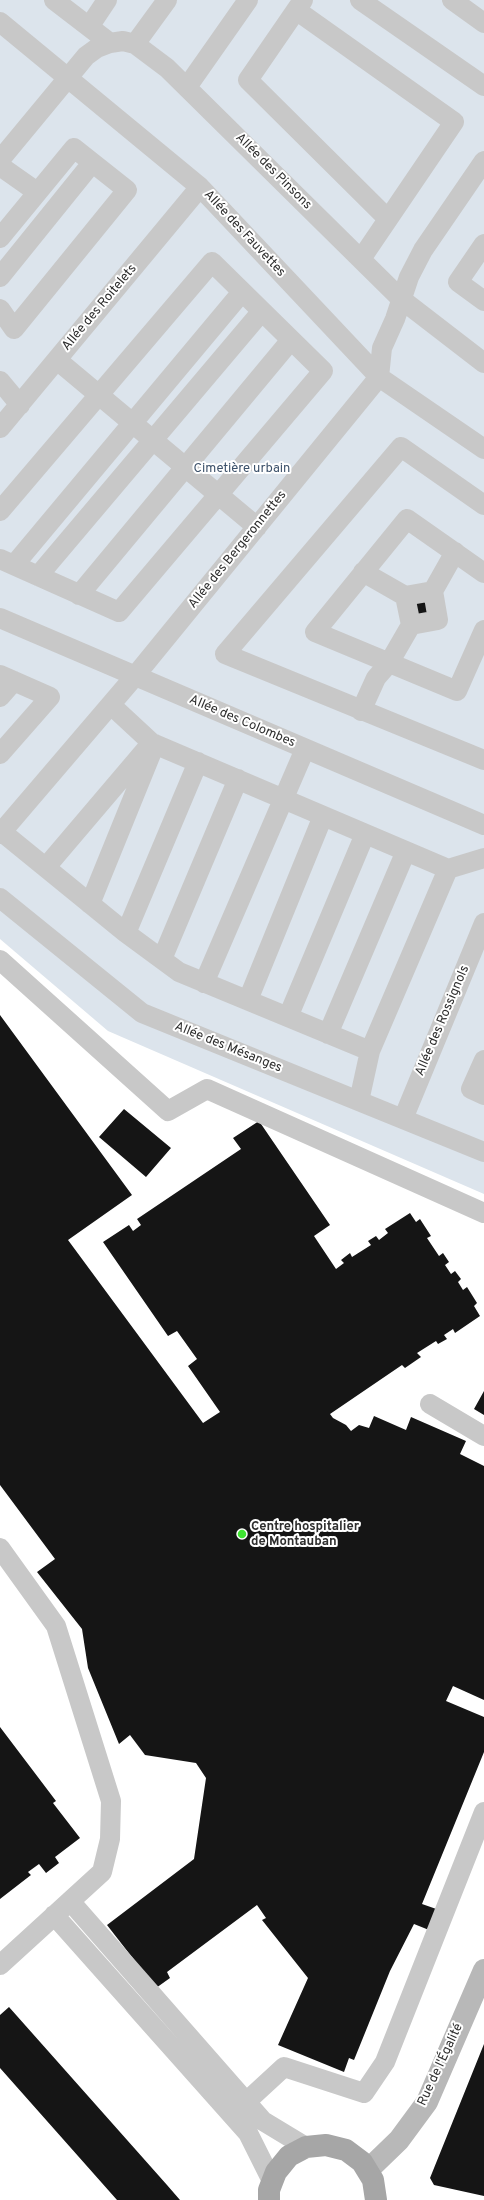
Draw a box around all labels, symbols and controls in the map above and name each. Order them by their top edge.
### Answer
street label: Allée des Pinsons [232,131,314,213]
street label: Allée des Fauvettes [200,188,288,280]
street label: Allée des Roitelets [59,262,141,354]
park label: Cimetière urbain [194,461,290,477]
street label: Allée des Bergeronnettes [186,488,290,612]
street label: Allée des Colombes [187,693,297,751]
street label: Allée des Rossignols [413,963,473,1079]
street label: Allée des Mésanges [172,1019,284,1077]
place label: Centre hospitalier de Montauban [251,1519,359,1550]
marker: Centre hospitalier de Montauban [236,1528,248,1540]
street label: Rue de l'Égalité [415,2021,467,2109]

